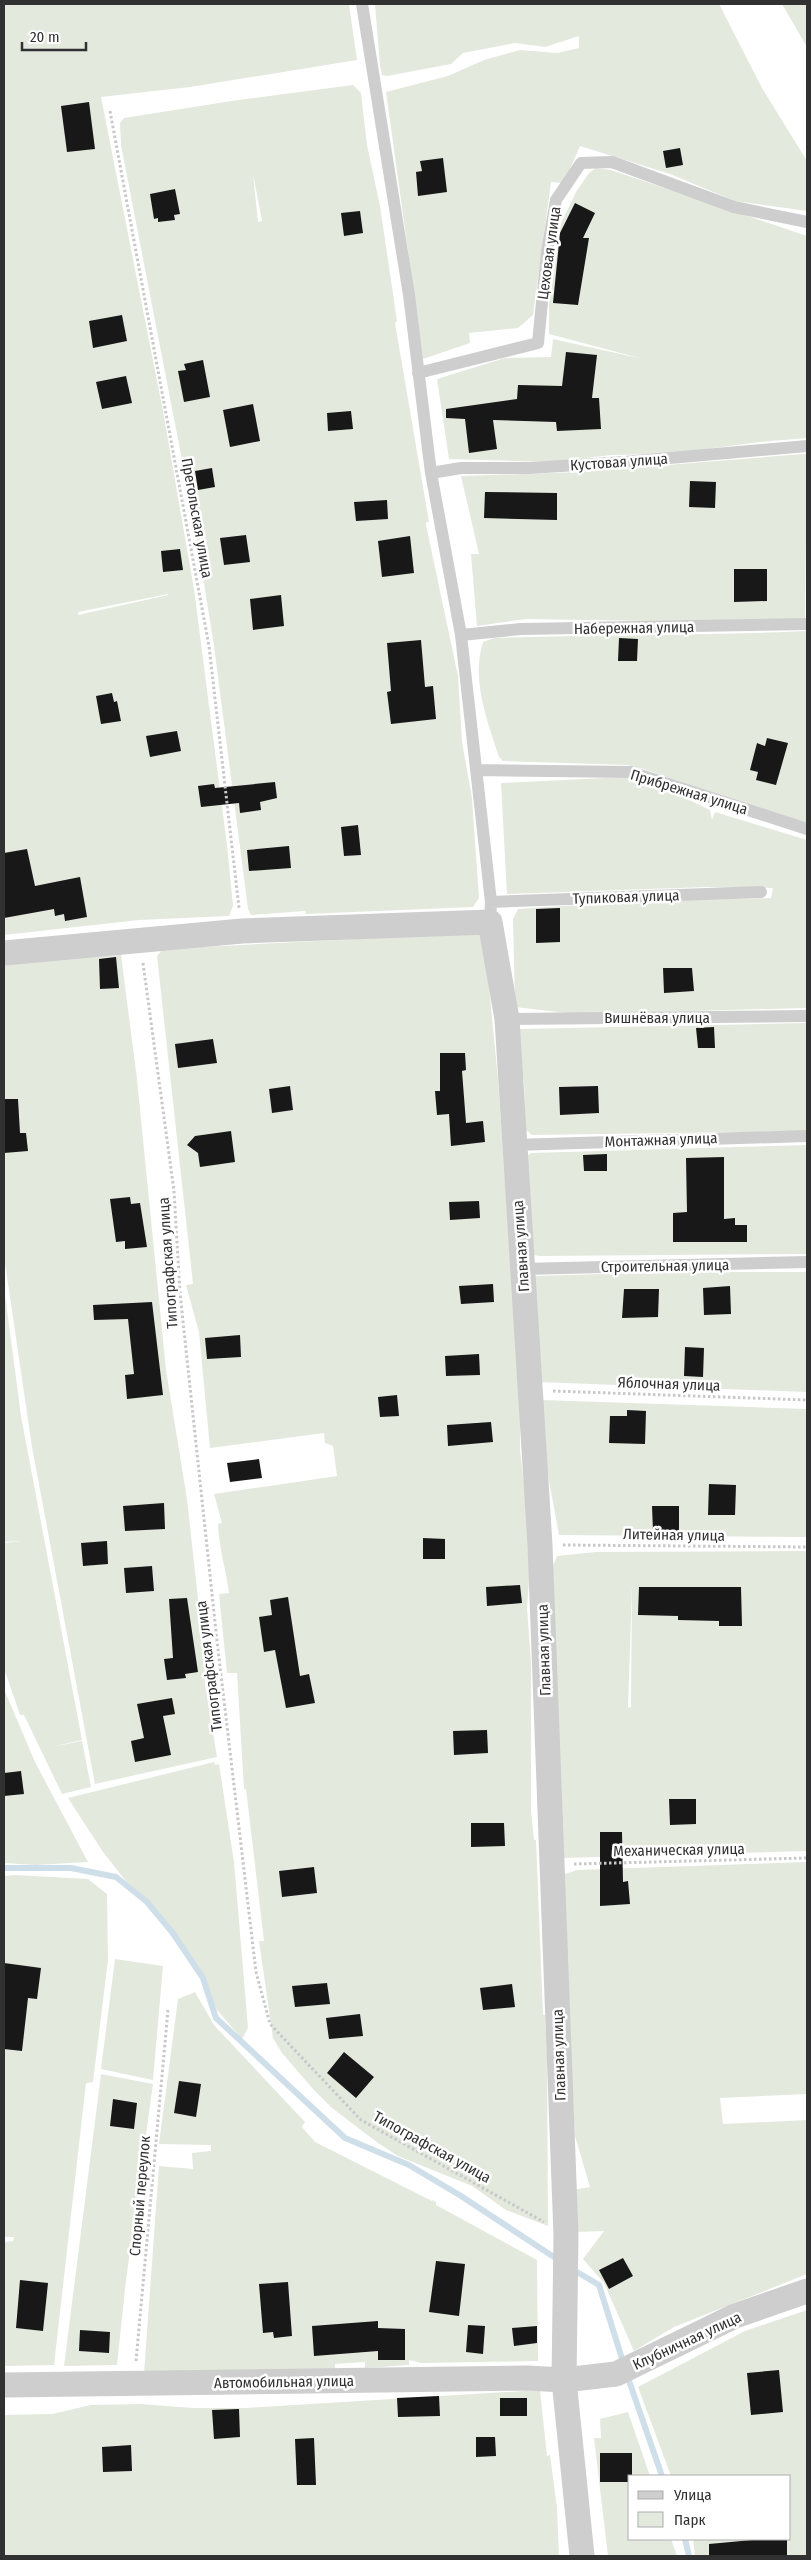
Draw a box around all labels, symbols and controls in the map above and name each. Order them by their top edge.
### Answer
scale bar [22,20,86,52]
text: 20 m [30,28,60,46]
street label: Цеховая улица [534,205,564,301]
street label: Кустовая улица [570,450,668,474]
street label: Прегольская улица [178,457,216,579]
street label: Набережная улица [574,618,694,638]
street label: Прибрежная улица [628,766,750,818]
street label: Тупиковая улица [572,886,680,908]
street label: Вишнёвая улица [604,1009,710,1027]
street label: Монтажная улица [604,1129,718,1151]
street label: Типографская улица [154,1197,182,1329]
street label: Главная улица [509,1200,533,1292]
street label: Строительная улица [601,1256,729,1276]
street label: Яблочная улица [617,1373,721,1395]
street label: Литейная улица [623,1525,725,1545]
street label: Типографская улица [192,1600,226,1732]
street label: Главная улица [533,1604,555,1696]
street label: Механическая улица [613,1840,745,1860]
street label: Главная улица [548,2009,570,2101]
street label: Типографская улица [370,2107,494,2187]
street label: Спорный переулок [126,2135,154,2257]
street label: Клубничная улица [630,2308,744,2374]
street label: Автомобильная улица [214,2372,354,2392]
legend [628,2475,791,2540]
text: Улица [673,2486,712,2504]
text: Парк [674,2511,705,2529]

